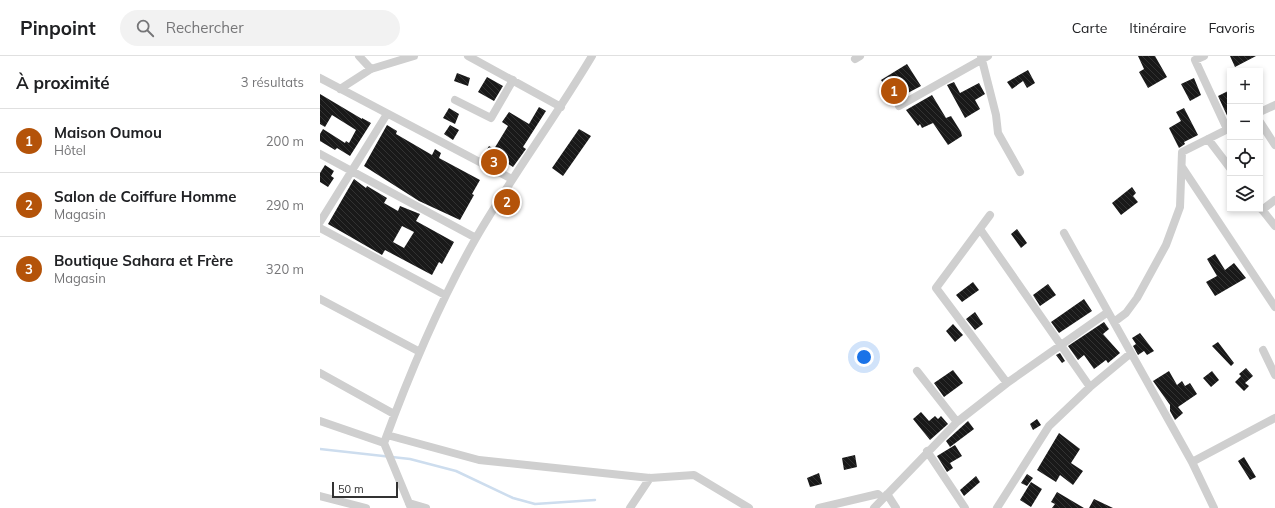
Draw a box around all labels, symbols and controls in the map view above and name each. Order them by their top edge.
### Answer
search box [120,10,400,46]
text: Pinpoint [20,16,96,40]
icon: search [134,17,156,39]
text: Rechercher [166,18,244,37]
text: Carte [1072,19,1107,37]
text: Itinéraire [1129,19,1186,37]
text: Favoris [1208,19,1255,37]
map controls [1227,68,1263,212]
button: + [1227,68,1263,104]
text: À proximité [16,72,110,93]
text: 3 résultats [241,74,304,90]
pin: 1 [881,76,907,106]
button: − [1227,104,1263,140]
text: Maison Oumou [54,123,162,142]
text: 1 [25,133,33,149]
text: 200 m [266,133,304,149]
button: locate [1227,140,1263,176]
text: Hôtel [54,142,86,158]
pin: 3 [481,147,507,177]
button: layers [1227,176,1263,212]
text: Salon de Coiffure Homme [54,187,237,206]
pin: 2 [494,187,520,217]
text: 2 [25,197,33,213]
text: 290 m [266,197,304,213]
text: Magasin [54,206,106,222]
text: Boutique Sahara et Frère [54,251,233,270]
text: 3 [25,261,33,277]
text: 320 m [266,261,304,277]
text: Magasin [54,270,106,286]
your location [854,347,874,367]
scale bar [332,480,398,499]
text: 50 m [338,482,364,496]

